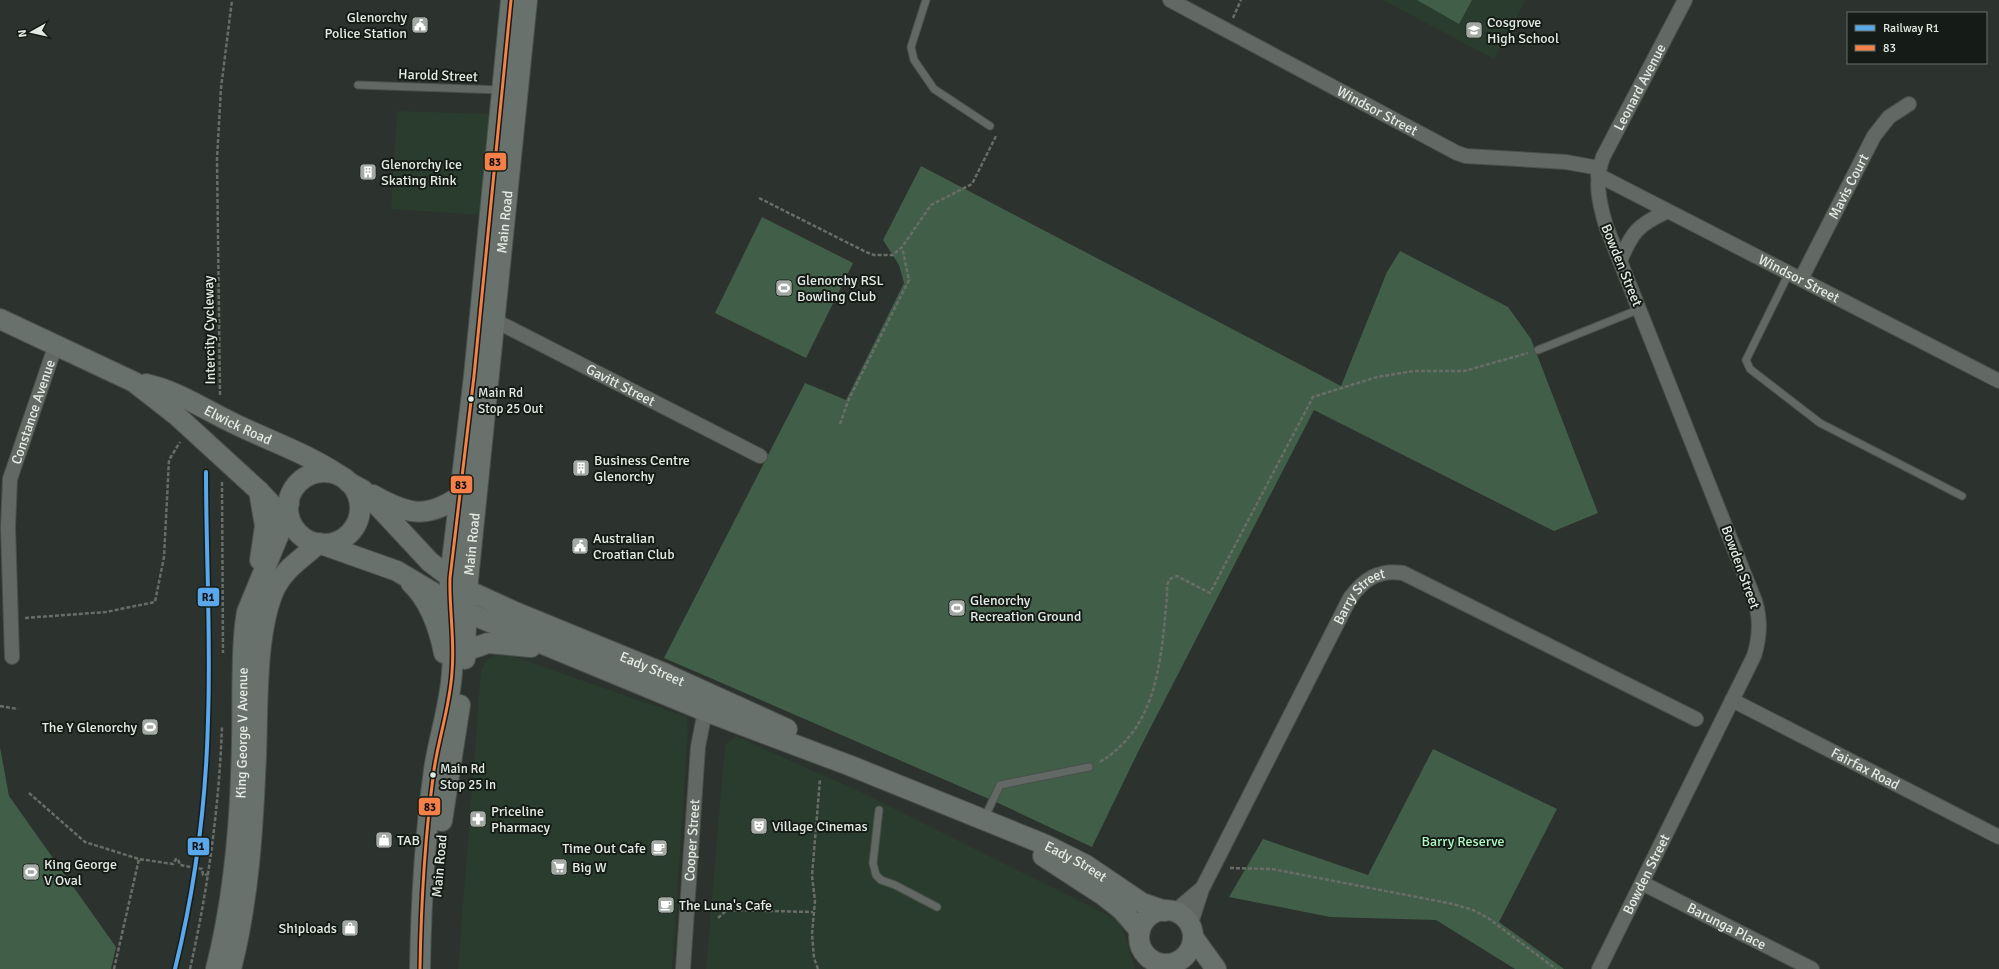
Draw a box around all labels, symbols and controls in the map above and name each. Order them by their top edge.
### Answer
place label: Glenorchy Police Station [324,9,407,42]
north arrow [12,12,52,52]
legend [1847,12,1987,64]
place label: Cosgrove High School [1487,14,1559,47]
public building icon: Glenorchy Police Station [410,15,430,35]
school or university icon: Cosgrove High School [1464,20,1484,40]
text: Railway R1 [1883,21,1939,36]
text: N [16,29,30,38]
street label: Leonard Avenue [1610,41,1670,134]
text: 83 [1883,41,1896,56]
street label: Harold Street [398,66,478,85]
street label: Windsor Street [1334,83,1420,139]
street label: Mavis Court [1825,151,1873,222]
line badge: 83 [484,152,507,171]
place label: Glenorchy Ice Skating Rink [381,156,462,189]
text: 83 [489,156,501,169]
building icon: Glenorchy Ice Skating Rink [358,162,378,182]
street label: Main Road [493,190,517,254]
street label: Bowden Street [1597,222,1646,309]
street label: Windsor Street [1755,251,1842,307]
place label: Glenorchy RSL Bowling Club [797,272,884,305]
street label: Intercity Cycleway [200,275,219,385]
sports icon: Glenorchy RSL Bowling Club [774,278,794,298]
street label: Constance Avenue [8,357,59,467]
street label: Gavitt Street [583,361,658,410]
place label: Main Rd Stop 25 Out [478,385,544,417]
marker: Main Rd Stop 25 Out [466,394,476,404]
street label: Elwick Road [201,402,274,449]
place label: Business Centre Glenorchy [594,452,690,485]
building icon: Business Centre Glenorchy [571,458,591,478]
line badge: 83 [450,475,473,494]
text: 83 [455,479,467,492]
street label: Main Road [461,512,484,576]
street label: Bowden Street [1718,523,1763,611]
place label: Australian Croatian Club [593,530,675,563]
public building icon: Australian Croatian Club [570,536,590,556]
street label: Barry Street [1330,565,1387,628]
line badge: R1 [197,587,220,607]
text: R1 [202,591,214,604]
place label: Glenorchy Recreation Ground [970,592,1081,625]
sports icon: Glenorchy Recreation Ground [947,598,967,618]
street label: Eady Street [617,648,687,690]
street label: King George V Avenue [232,667,252,799]
sports icon: The Y Glenorchy [140,717,160,737]
place label: The Y Glenorchy [42,719,137,736]
street label: Fairfax Road [1828,744,1902,794]
place label: Main Rd Stop 25 In [440,761,496,793]
marker: Main Rd Stop 25 In [428,770,438,780]
line badge: 83 [418,797,441,816]
street label: Cooper Street [681,799,703,882]
text: 83 [424,801,436,814]
place label: Priceline Pharmacy [491,803,551,836]
pharmacy icon: Priceline Pharmacy [468,809,488,829]
theatre icon: Village Cinemas [749,816,769,836]
place label: Village Cinemas [772,818,868,835]
shop icon: TAB [374,830,394,850]
street label: Bowden Street [1619,831,1674,917]
place label: TAB [397,832,420,849]
park label: Barry Reserve [1422,833,1504,850]
street label: Main Road [428,834,451,898]
line badge: R1 [187,837,210,856]
cafe icon: Time Out Cafe [649,838,669,858]
street label: Eady Street [1042,838,1110,886]
text: R1 [192,840,204,853]
place label: Time Out Cafe [562,840,646,857]
place label: King George V Oval [44,856,117,889]
supermarket icon: Big W [549,857,569,877]
place label: Big W [572,859,607,876]
sports icon: King George V Oval [21,862,41,882]
cafe icon: The Luna's Cafe [656,895,676,915]
place label: The Luna's Cafe [679,897,772,914]
street label: Barunga Place [1684,899,1769,953]
shop icon: Shiploads [340,918,360,938]
place label: Shiploads [279,920,337,937]

